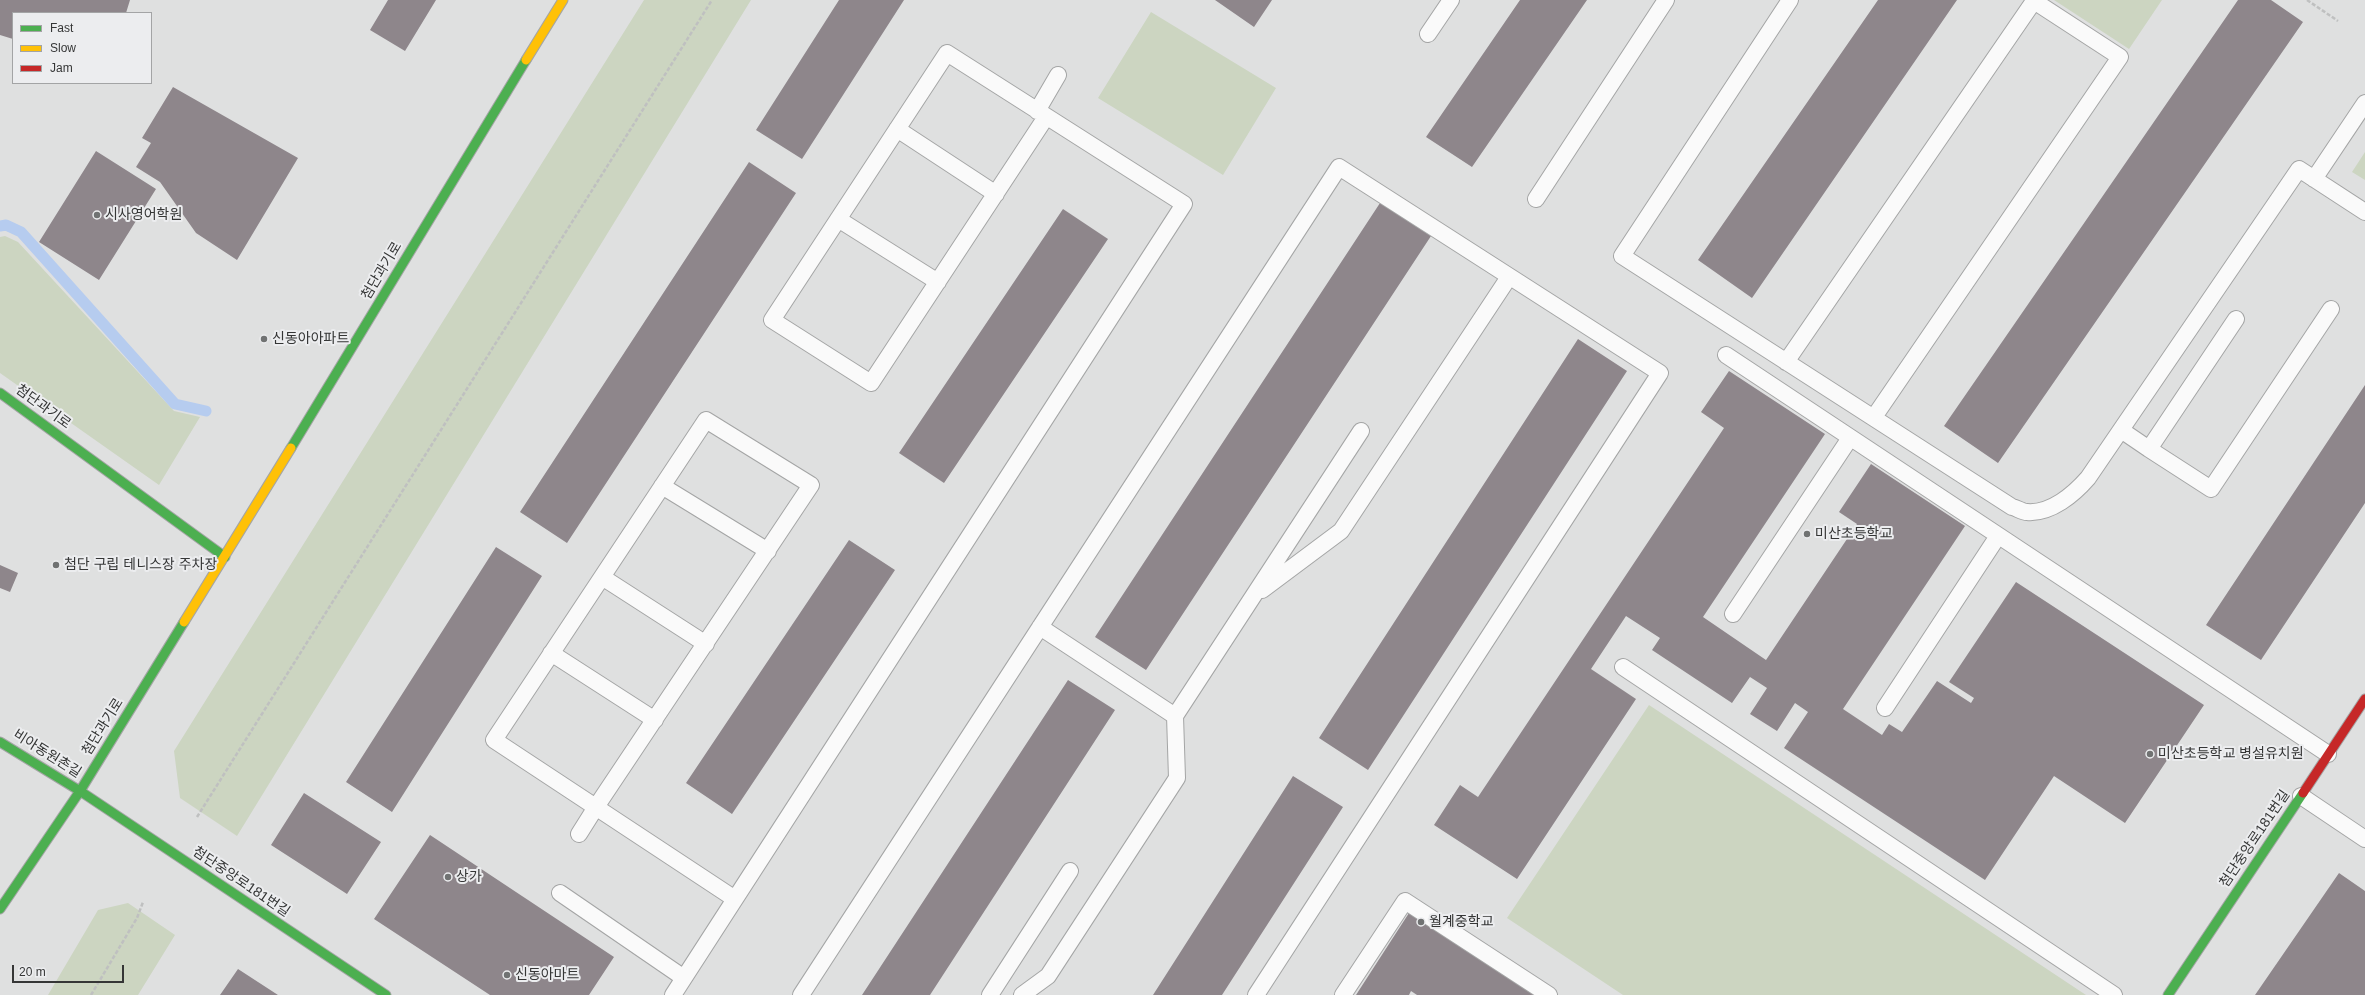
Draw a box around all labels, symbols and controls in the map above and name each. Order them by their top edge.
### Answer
legend [12,12,152,84]
text: Fast [50,21,73,35]
text: Slow [50,41,76,55]
text: Jam [50,61,73,75]
place label: 시사영어학원 [105,207,182,223]
marker: 시사영어학원 [92,210,102,220]
street label: 첨단과기로 [358,239,406,303]
place label: 신동아아파트 [272,331,349,347]
marker: 신동아아파트 [259,334,269,344]
street label: 첨단과기로 [12,381,74,433]
place label: 미산초등학교 [1815,526,1892,542]
marker: 미산초등학교 [1802,529,1812,539]
place label: 첨단 구립 테니스장 주차장 [64,557,217,573]
marker: 첨단 구립 테니스장 주차장 [51,560,61,570]
street label: 첨단과기로 [79,695,127,759]
street label: 비아동원촌길 [10,726,84,782]
place label: 미산초등학교 병설유치원 [2158,746,2304,762]
marker: 미산초등학교 병설유치원 [2145,749,2155,759]
street label: 첨단중앙로181번길 [2216,787,2294,891]
street label: 첨단중앙로181번길 [189,843,293,921]
place label: 상가 [456,869,482,885]
marker: 상가 [443,872,453,882]
place label: 월계중학교 [1429,914,1493,930]
marker: 월계중학교 [1416,917,1426,927]
scale bar [14,957,126,983]
text: 20 m [19,965,46,979]
place label: 신동아마트 [515,967,579,983]
marker: 신동아마트 [502,970,512,980]

